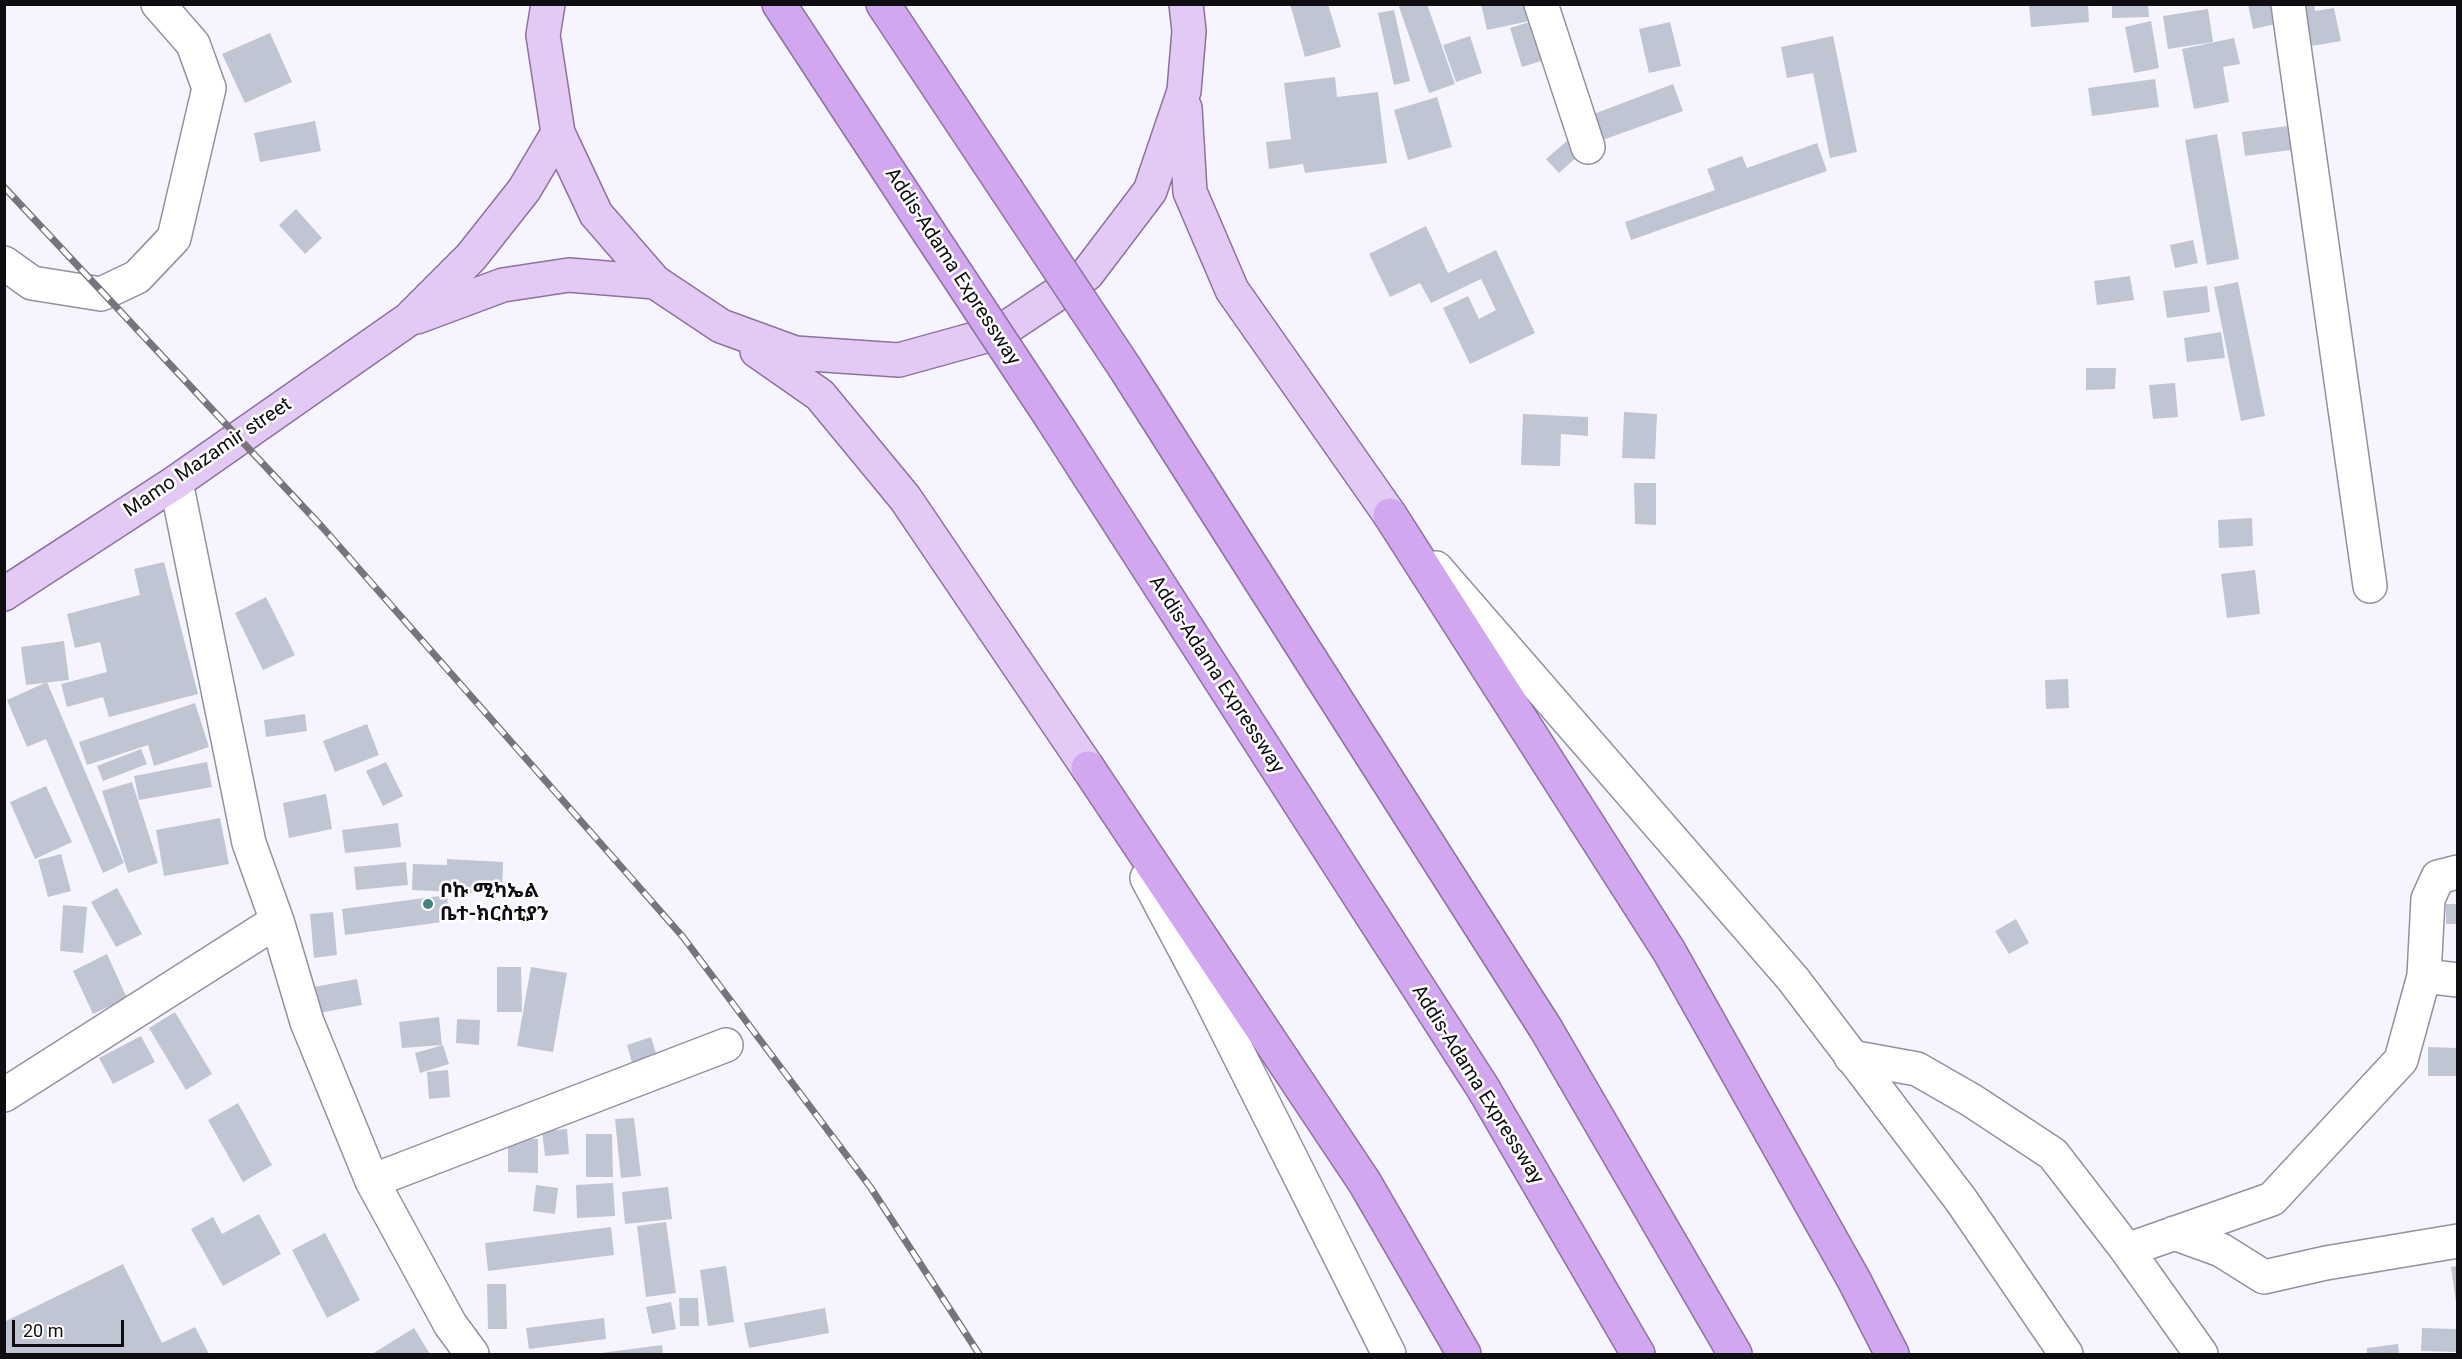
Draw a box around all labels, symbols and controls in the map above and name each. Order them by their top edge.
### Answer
street label: Addis-Adama Expressway [879,164,1025,370]
street label: Mamo Mazamir street [120,393,296,523]
street label: Addis-Adama Expressway [1143,572,1289,778]
place label: ቦኩ ሚካኤል ቤተ-ክርስቲያን [440,880,549,927]
marker: ቦኩ ሚካኤል ቤተ-ክርስቲያን [421,897,435,911]
street label: Addis-Adama Expressway [1406,981,1548,1189]
scale bar [15,1308,128,1346]
text: 20 m [23,1320,63,1341]

